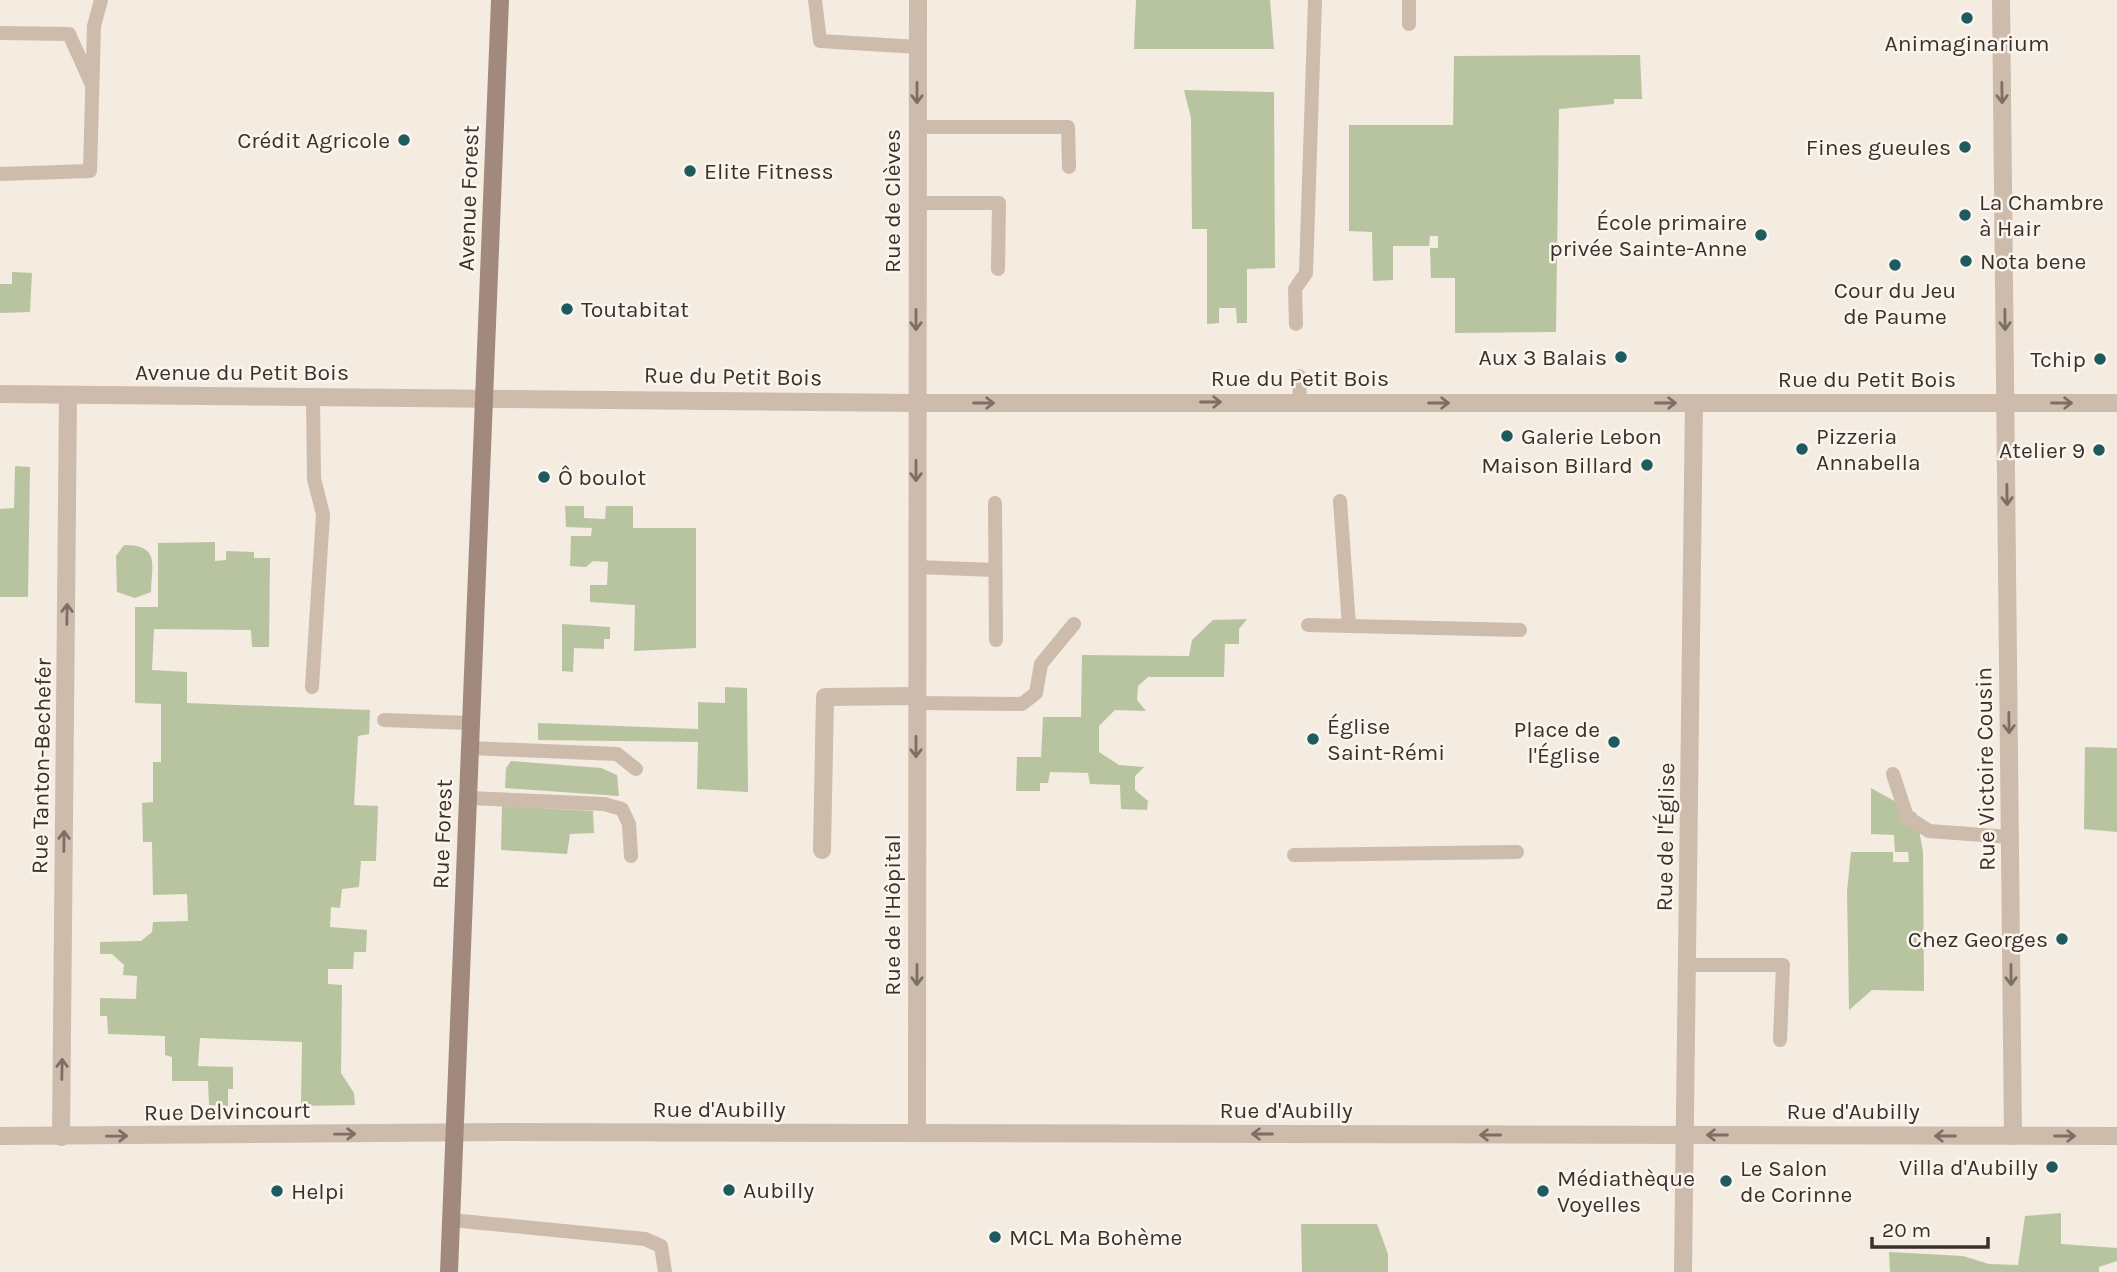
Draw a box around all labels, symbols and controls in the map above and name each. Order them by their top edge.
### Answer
marker: Animaginarium [1959,10,1975,26]
place label: Animaginarium [1884,30,2050,57]
one-way arrow [910,81,924,104]
one-way arrow [1996,81,2009,104]
street label: Avenue Forest [452,124,485,271]
place label: Crédit Agricole [237,127,390,154]
street label: Rue de Clèves [879,129,906,273]
marker: Crédit Agricole [396,132,412,148]
place label: Fines gueules [1806,134,1951,161]
marker: Fines gueules [1957,139,1973,155]
place label: Elite Fitness [704,158,834,185]
marker: Elite Fitness [682,163,698,179]
place label: La Chambre à Hair [1979,189,2104,242]
marker: La Chambre à Hair [1957,207,1973,223]
place label: École primaire privée Sainte-Anne [1549,209,1747,262]
marker: École primaire privée Sainte-Anne [1753,227,1769,243]
place label: Nota bene [1980,248,2086,275]
marker: Nota bene [1958,253,1974,269]
marker: Cour du Jeu de Paume [1887,257,1903,273]
place label: Cour du Jeu de Paume [1834,277,1956,330]
place label: Toutabitat [581,296,689,323]
marker: Toutabitat [559,301,575,317]
one-way arrow [909,308,923,331]
one-way arrow [1998,308,2012,331]
place label: Aux 3 Balais [1479,344,1607,371]
place label: Tchip [2030,346,2086,373]
marker: Aux 3 Balais [1613,349,1629,365]
marker: Tchip [2092,351,2108,367]
street label: Avenue du Petit Bois [135,359,349,386]
street label: Rue du Petit Bois [644,361,822,392]
street label: Rue du Petit Bois [1211,365,1389,392]
street label: Rue du Petit Bois [1778,366,1956,393]
one-way arrow [1200,395,1223,409]
one-way arrow [972,396,995,410]
one-way arrow [1427,396,1450,410]
one-way arrow [1655,396,1678,410]
one-way arrow [2050,396,2073,410]
place label: Galerie Lebon [1521,423,1662,450]
place label: Pizzeria Annabella [1816,423,1921,476]
marker: Galerie Lebon [1499,428,1515,444]
place label: Atelier 9 [1999,437,2085,464]
marker: Pizzeria Annabella [1794,441,1810,457]
marker: Atelier 9 [2091,442,2107,458]
place label: Maison Billard [1481,452,1633,479]
marker: Maison Billard [1639,457,1655,473]
one-way arrow [909,459,923,482]
place label: Ô boulot [558,464,646,491]
marker: Ô boulot [536,469,552,485]
one-way arrow [2000,484,2014,507]
one-way arrow [60,603,74,626]
street label: Rue Tanton-Bechefer [26,657,57,874]
street label: Rue Victoire Cousin [1970,667,2001,871]
one-way arrow [2002,711,2016,734]
place label: Église Saint-Rémi [1327,713,1445,766]
place label: Place de l'Église [1514,716,1600,769]
marker: Église Saint-Rémi [1305,731,1321,747]
marker: Place de l'Église [1606,734,1622,750]
one-way arrow [909,736,923,759]
street label: Rue de l'Église [1651,762,1680,912]
street label: Rue Forest [427,778,458,890]
one-way arrow [58,830,71,853]
street label: Rue de l'Hôpital [879,834,906,996]
place label: Chez Georges [1908,926,2048,953]
marker: Chez Georges [2054,931,2070,947]
one-way arrow [910,963,924,986]
one-way arrow [2004,963,2018,986]
one-way arrow [55,1058,69,1081]
street label: Rue d'Aubilly [652,1096,786,1123]
street label: Rue Delvincourt [144,1097,311,1126]
street label: Rue d'Aubilly [1219,1097,1353,1124]
street label: Rue d'Aubilly [1786,1098,1920,1125]
one-way arrow [333,1127,356,1141]
one-way arrow [1251,1127,1274,1141]
one-way arrow [1478,1128,1501,1142]
one-way arrow [1706,1128,1729,1142]
one-way arrow [1933,1129,1956,1143]
one-way arrow [2053,1129,2076,1143]
one-way arrow [105,1130,128,1143]
place label: Villa d'Aubilly [1899,1154,2038,1181]
place label: Le Salon de Corinne [1740,1155,1852,1208]
marker: Villa d'Aubilly [2044,1159,2060,1175]
place label: Médiathèque Voyelles [1557,1165,1695,1218]
marker: Le Salon de Corinne [1718,1173,1734,1189]
place label: Aubilly [743,1177,815,1204]
place label: Helpi [291,1178,345,1205]
marker: Aubilly [721,1182,737,1198]
marker: Helpi [269,1183,285,1199]
marker: Médiathèque Voyelles [1535,1183,1551,1199]
scale bar [1872,1206,1988,1250]
text: 20 m [1882,1218,1931,1242]
place label: MCL Ma Bohème [1009,1224,1182,1251]
marker: MCL Ma Bohème [987,1229,1003,1245]

